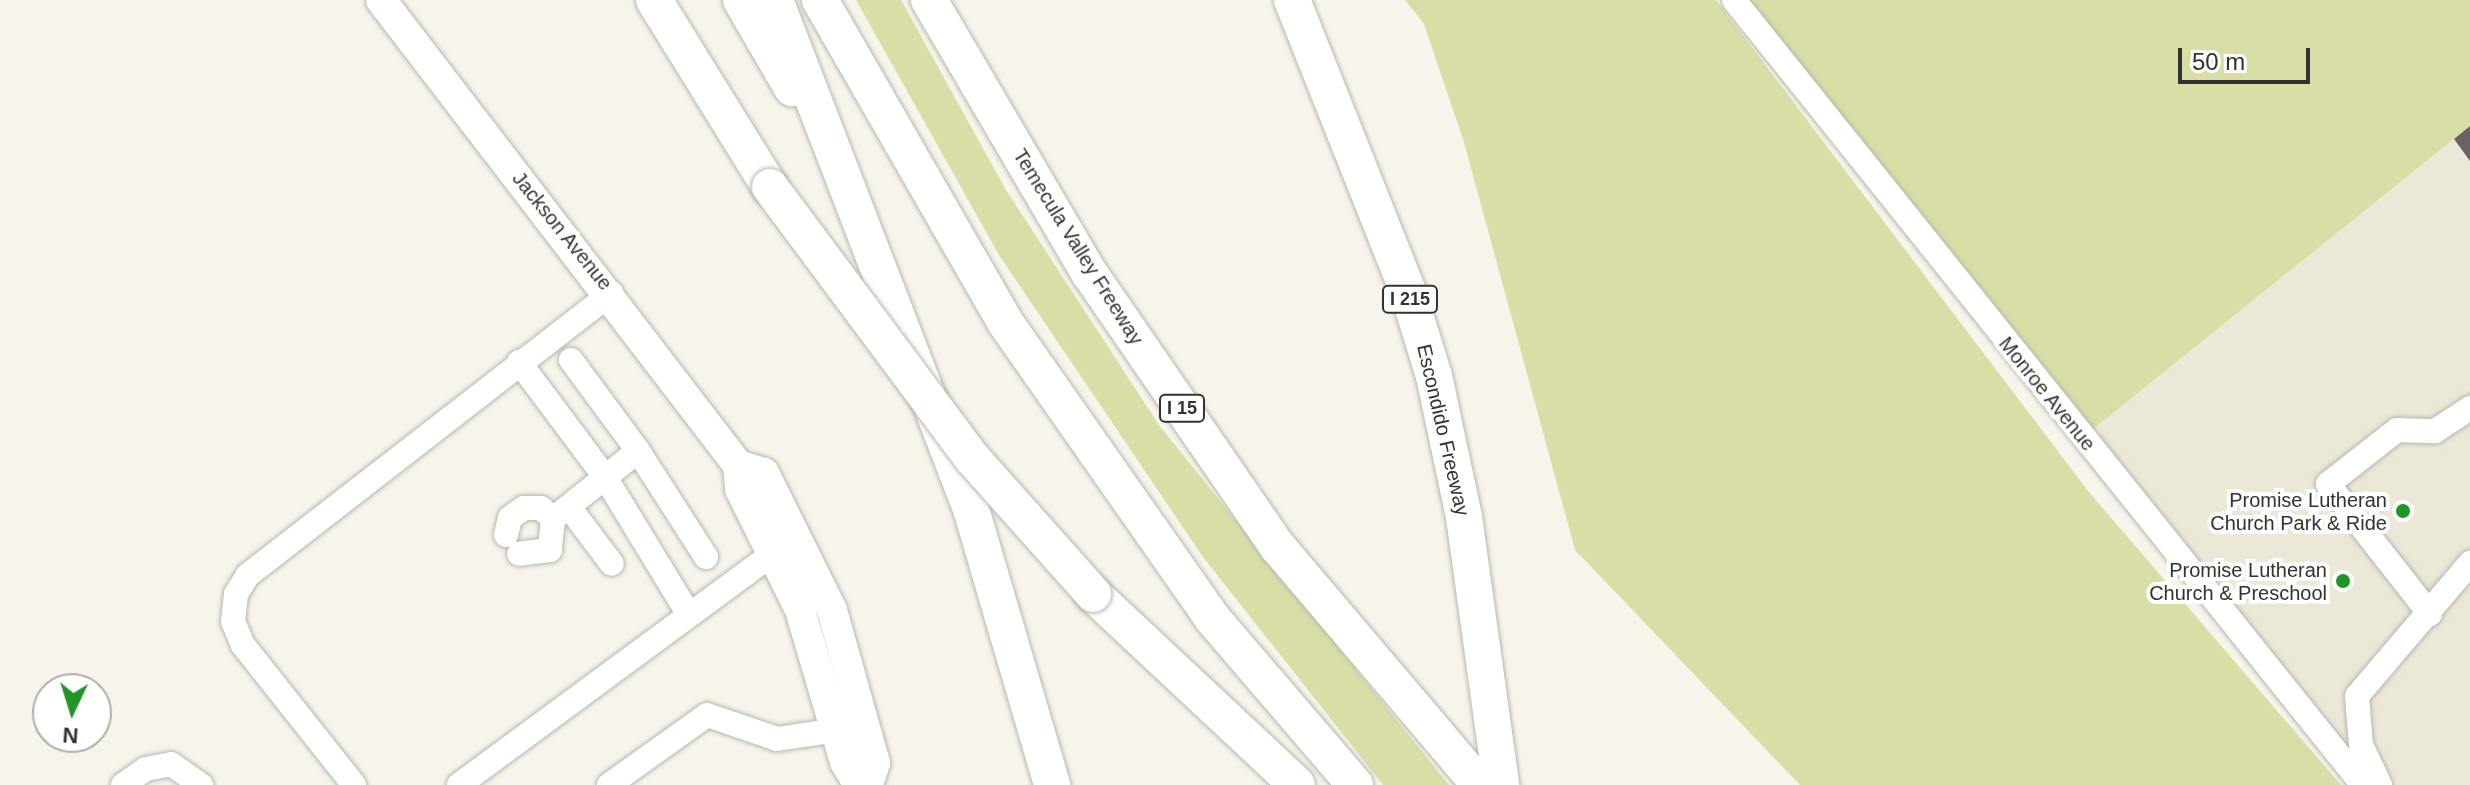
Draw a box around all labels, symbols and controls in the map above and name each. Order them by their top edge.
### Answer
scale bar [2182,32,2314,82]
text: 50 m [2192,48,2245,75]
street label: Temecula Valley Freeway [1008,145,1148,349]
street label: Jackson Avenue [507,167,617,295]
road number: I 215 [1380,285,1440,313]
street label: Monroe Avenue [1993,332,2101,456]
street label: Escondido Freeway [1412,342,1474,518]
road number: I 15 [1158,394,1206,422]
place label: Promise Lutheran Church Park & Ride [2210,488,2387,535]
marker: Promise Lutheran Church Park & Ride [2394,502,2412,520]
place label: Promise Lutheran Church & Preschool [2149,558,2327,605]
marker: Promise Lutheran Church & Preschool [2334,572,2352,590]
north arrow [32,673,112,753]
text: N [62,722,79,748]

